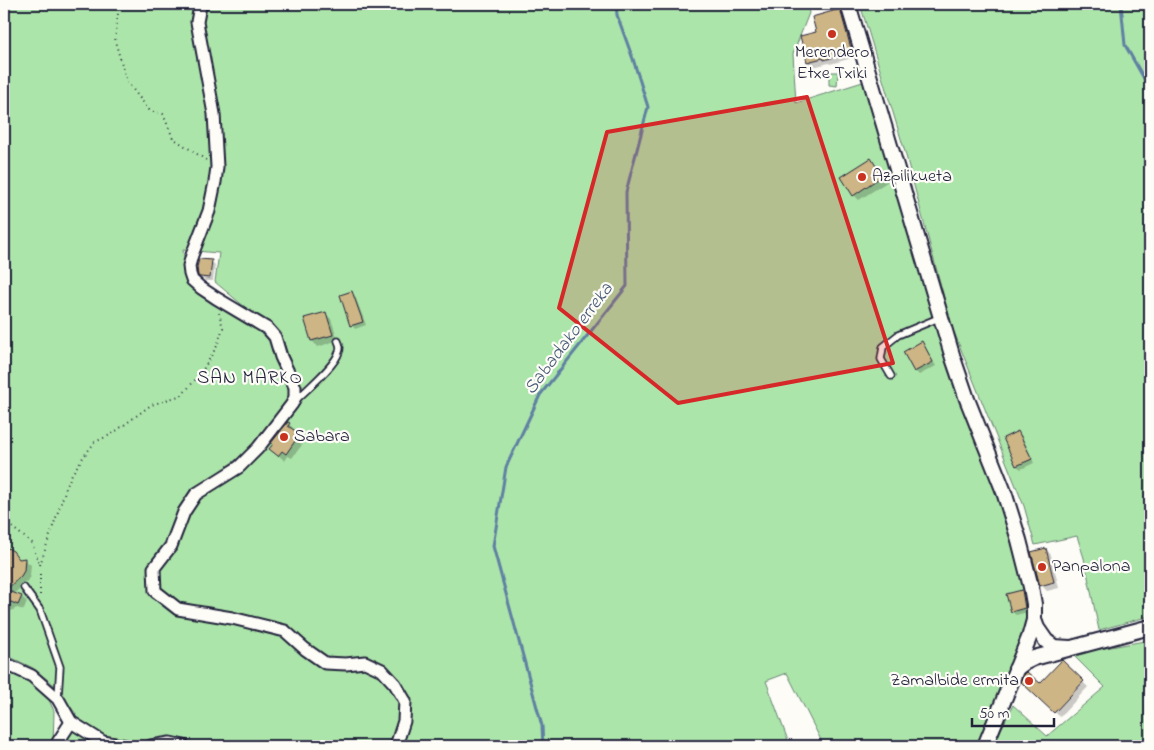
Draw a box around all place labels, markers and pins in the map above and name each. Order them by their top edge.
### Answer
marker: Merendero Etxe Txiki [826,28,838,40]
place label: Merendero Etxe Txiki [795,40,869,87]
place label: Azpilikueta [872,164,952,190]
marker: Azpilikueta [856,171,868,183]
place label: Sabara [294,424,350,450]
marker: Sabara [278,431,290,443]
place label: Panpalona [1052,554,1130,580]
marker: Panpalona [1036,561,1048,573]
place label: Zamalbide ermita [890,668,1019,694]
marker: Zamalbide ermita [1023,675,1035,687]

